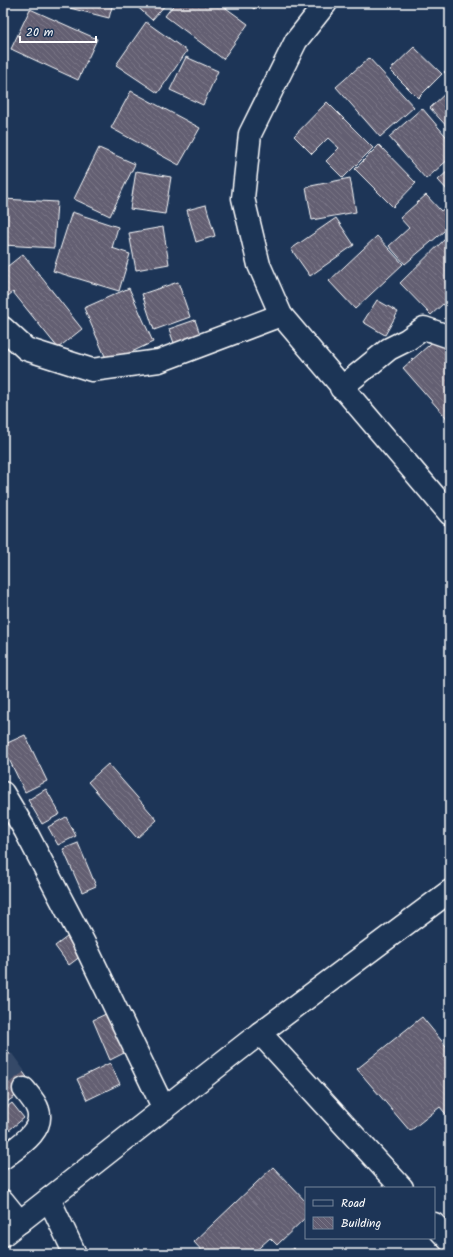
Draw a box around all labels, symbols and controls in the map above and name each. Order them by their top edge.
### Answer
scale bar [20,18,96,44]
text: 20 m [26,23,54,42]
legend [305,1187,435,1239]
text: Road [341,1194,366,1213]
text: Building [341,1214,381,1233]

